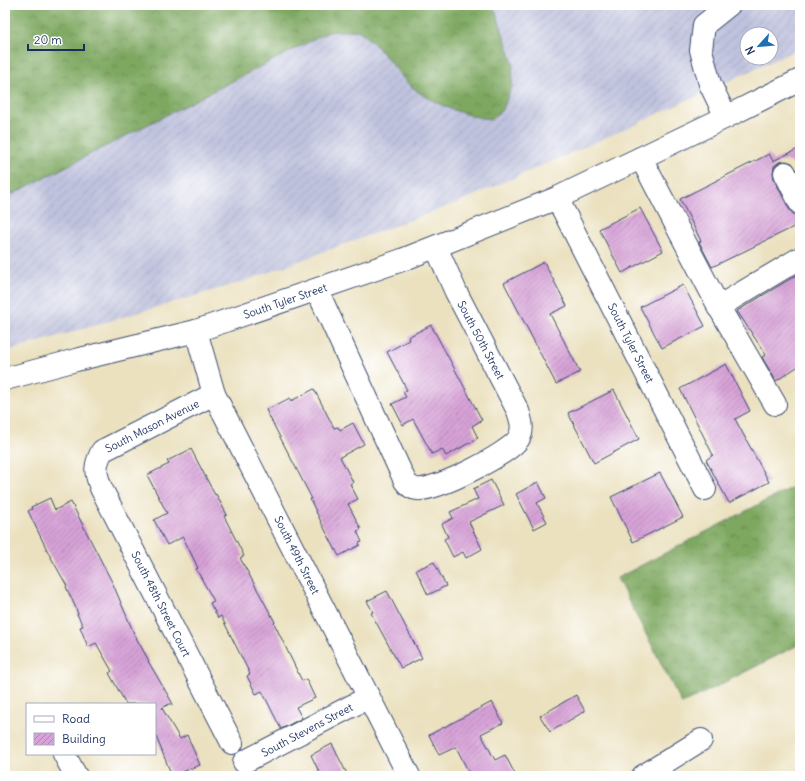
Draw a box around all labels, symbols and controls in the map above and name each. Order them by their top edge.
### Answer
scale bar [28,26,84,52]
north arrow [739,26,779,66]
text: 20 m [34,32,62,47]
text: N [742,44,758,57]
street label: South Tyler Street [241,280,329,322]
street label: South 50th Street [454,298,508,382]
street label: South Tyler Street [605,301,657,385]
street label: South Mason Avenue [103,396,201,456]
street label: South 49th Street [271,513,323,597]
street label: South 48th Street Court [128,549,194,659]
street label: South Stevens Street [259,700,355,760]
legend [26,703,156,755]
text: Road [62,711,90,726]
text: Building [62,731,106,746]

